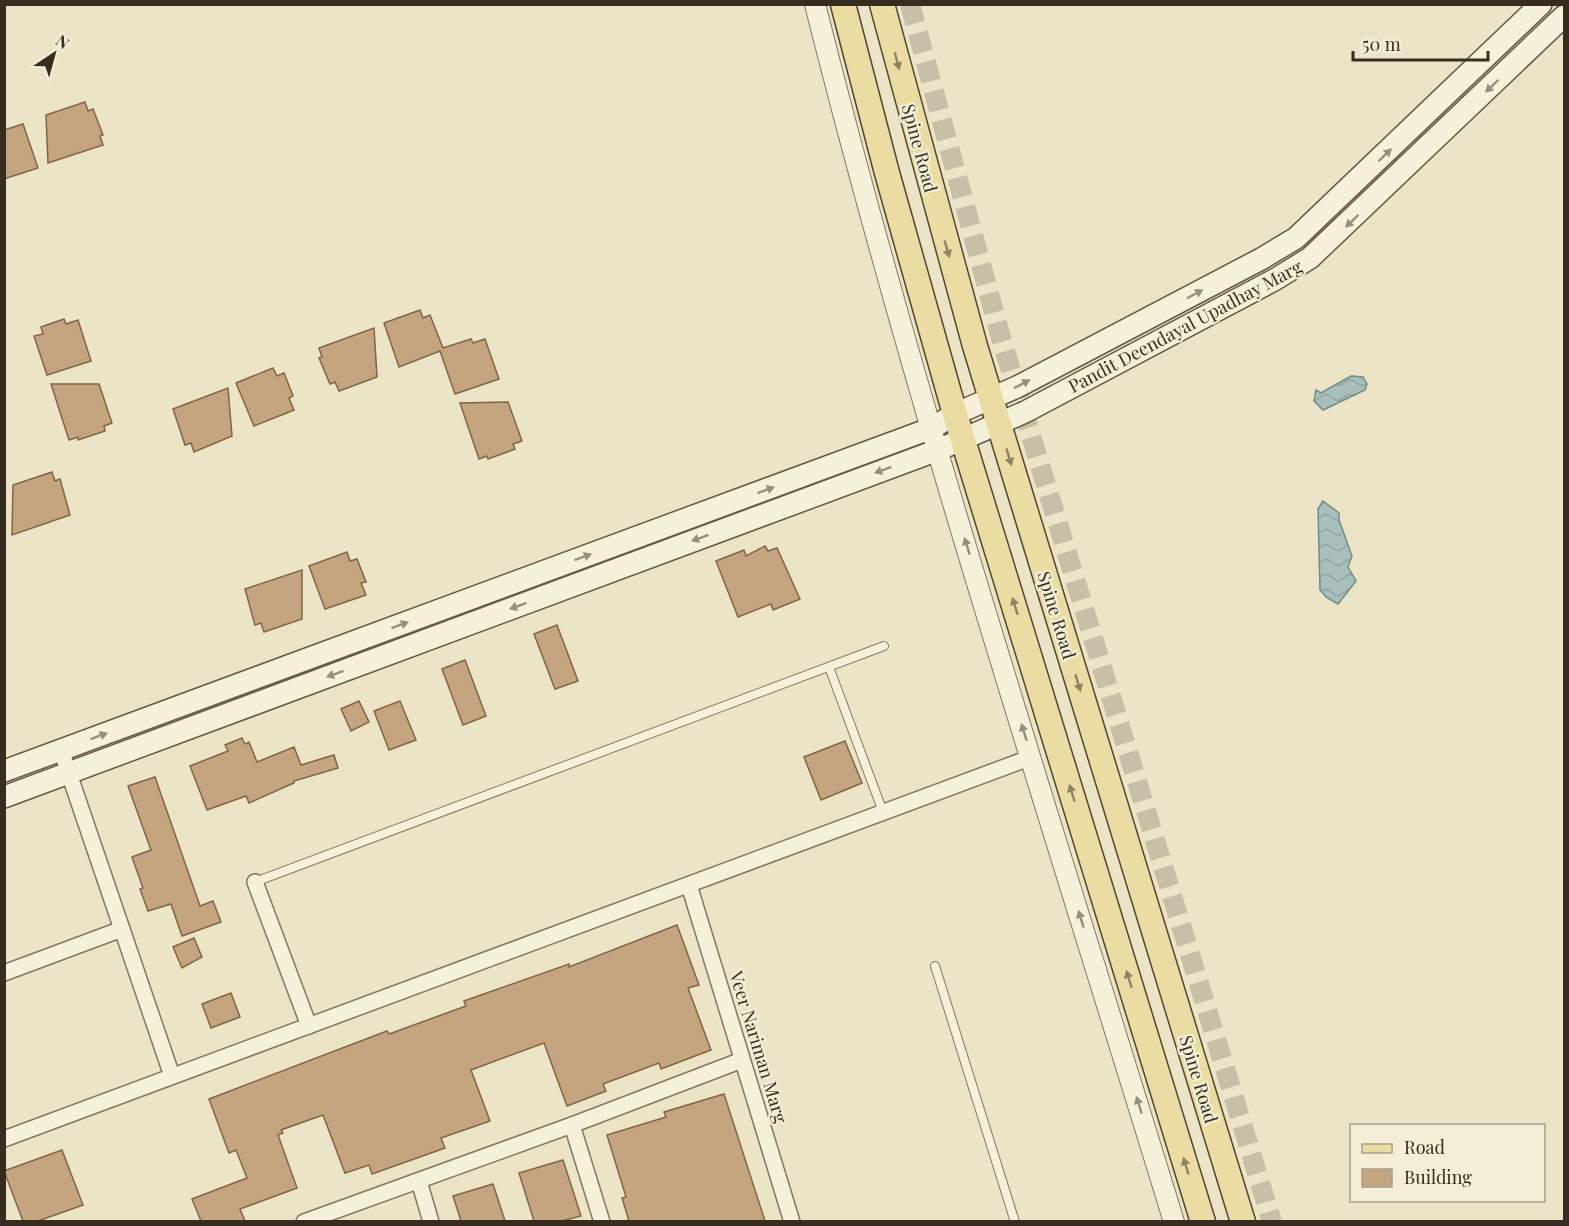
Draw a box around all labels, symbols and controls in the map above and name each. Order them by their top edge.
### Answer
north arrow [24,24,84,84]
scale bar [1353,24,1488,62]
text: N [52,30,74,54]
text: 50 m [1362,32,1401,56]
one-way arrow [892,52,902,70]
one-way arrow [1485,79,1500,93]
street label: Spine Road [897,101,943,195]
one-way arrow [1377,148,1392,162]
one-way arrow [1344,214,1359,228]
one-way arrow [943,240,953,258]
street label: Pandit Deendayal Upadhay Marg [1064,254,1307,398]
one-way arrow [1187,289,1204,299]
one-way arrow [1014,379,1031,389]
one-way arrow [1005,448,1014,466]
one-way arrow [874,466,892,476]
one-way arrow [757,484,775,494]
one-way arrow [691,534,709,544]
one-way arrow [962,537,971,555]
one-way arrow [574,552,592,562]
street label: Spine Road [1032,568,1082,662]
one-way arrow [1010,597,1019,615]
one-way arrow [508,602,526,612]
one-way arrow [391,620,409,629]
one-way arrow [326,670,344,680]
one-way arrow [1074,674,1083,692]
one-way arrow [1019,723,1028,741]
one-way arrow [90,731,108,741]
one-way arrow [1067,784,1076,802]
one-way arrow [1076,910,1085,928]
street label: Veer Nariman Marg [724,967,794,1126]
one-way arrow [1124,970,1133,988]
street label: Spine Road [1174,1032,1224,1126]
one-way arrow [1133,1096,1143,1114]
legend [1350,1124,1545,1202]
text: Road [1404,1135,1445,1159]
one-way arrow [1181,1157,1190,1175]
text: Building [1404,1165,1472,1189]

